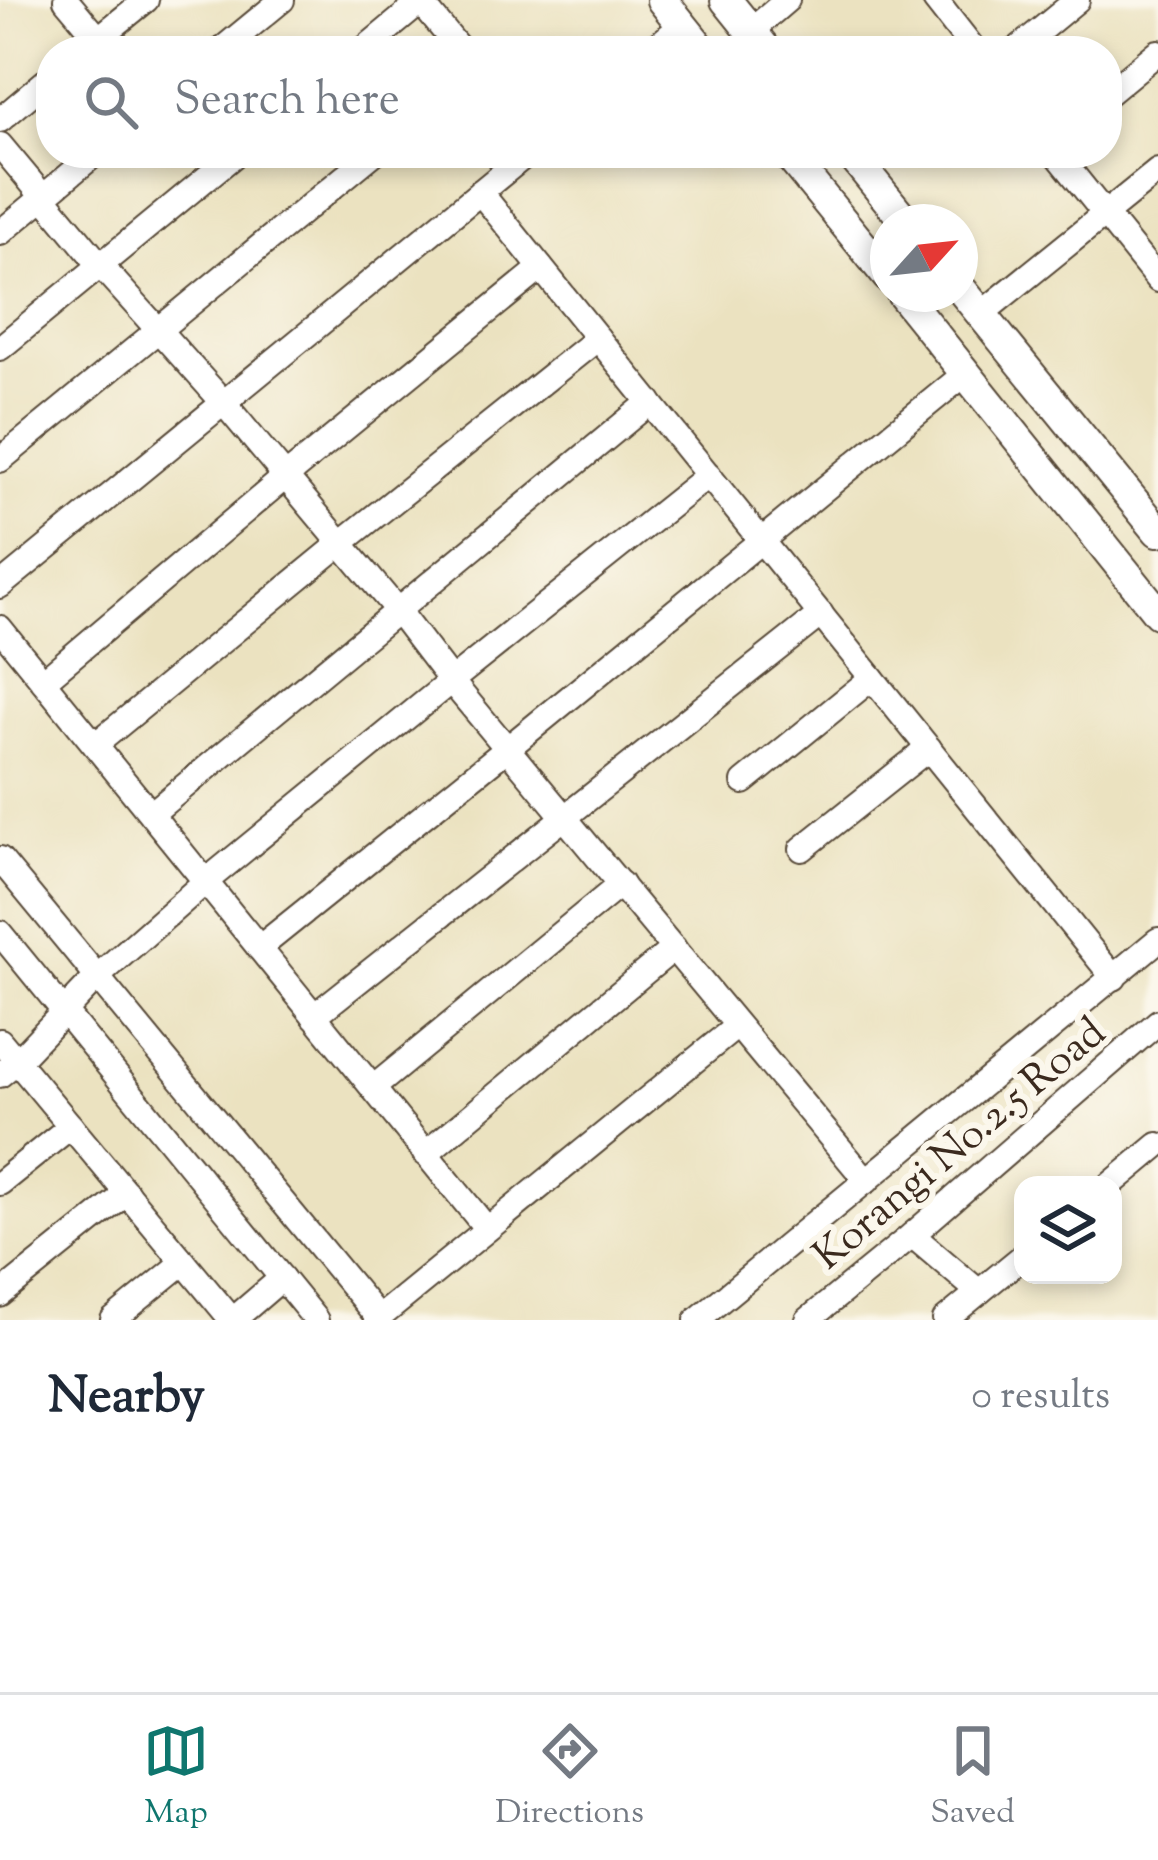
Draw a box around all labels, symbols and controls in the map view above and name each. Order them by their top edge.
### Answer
search box [36,36,1122,168]
icon: search [78,69,144,135]
text: Search here [174,70,400,135]
north arrow [870,204,978,312]
street label: Korangi No.2.5 Road [802,1005,1121,1286]
map controls [1014,1176,1122,1284]
button: layers [1014,1176,1122,1284]
text: Nearby [48,1362,205,1435]
text: 0 results [971,1370,1110,1426]
tab: Map [143,1718,209,1838]
tab: Directions [495,1718,644,1838]
tab: Saved [930,1718,1015,1838]

